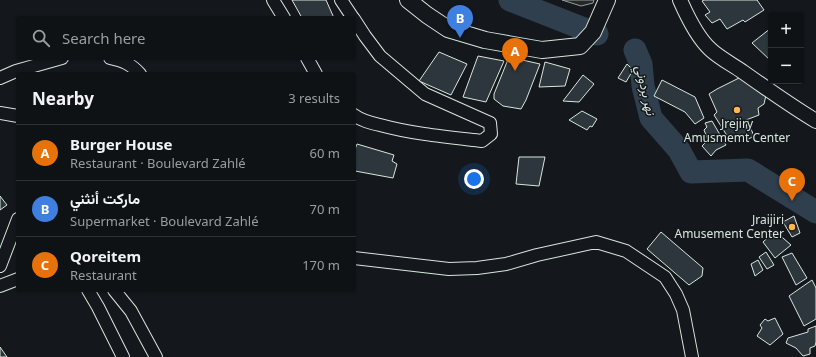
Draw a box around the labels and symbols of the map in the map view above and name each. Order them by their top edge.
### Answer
pin: B [447,5,473,38]
pin: A [502,38,528,71]
water label: نهر بردوني [630,63,661,118]
marker: Jrejiry Amusmemt Center [732,105,742,115]
place label: Jrejiry Amusmemt Center [684,115,790,146]
pin: C [779,168,805,201]
your location [464,169,484,189]
place label: Jraijiri Amusement Center [674,211,784,242]
marker: Jraijiri Amusement Center [787,222,797,232]

